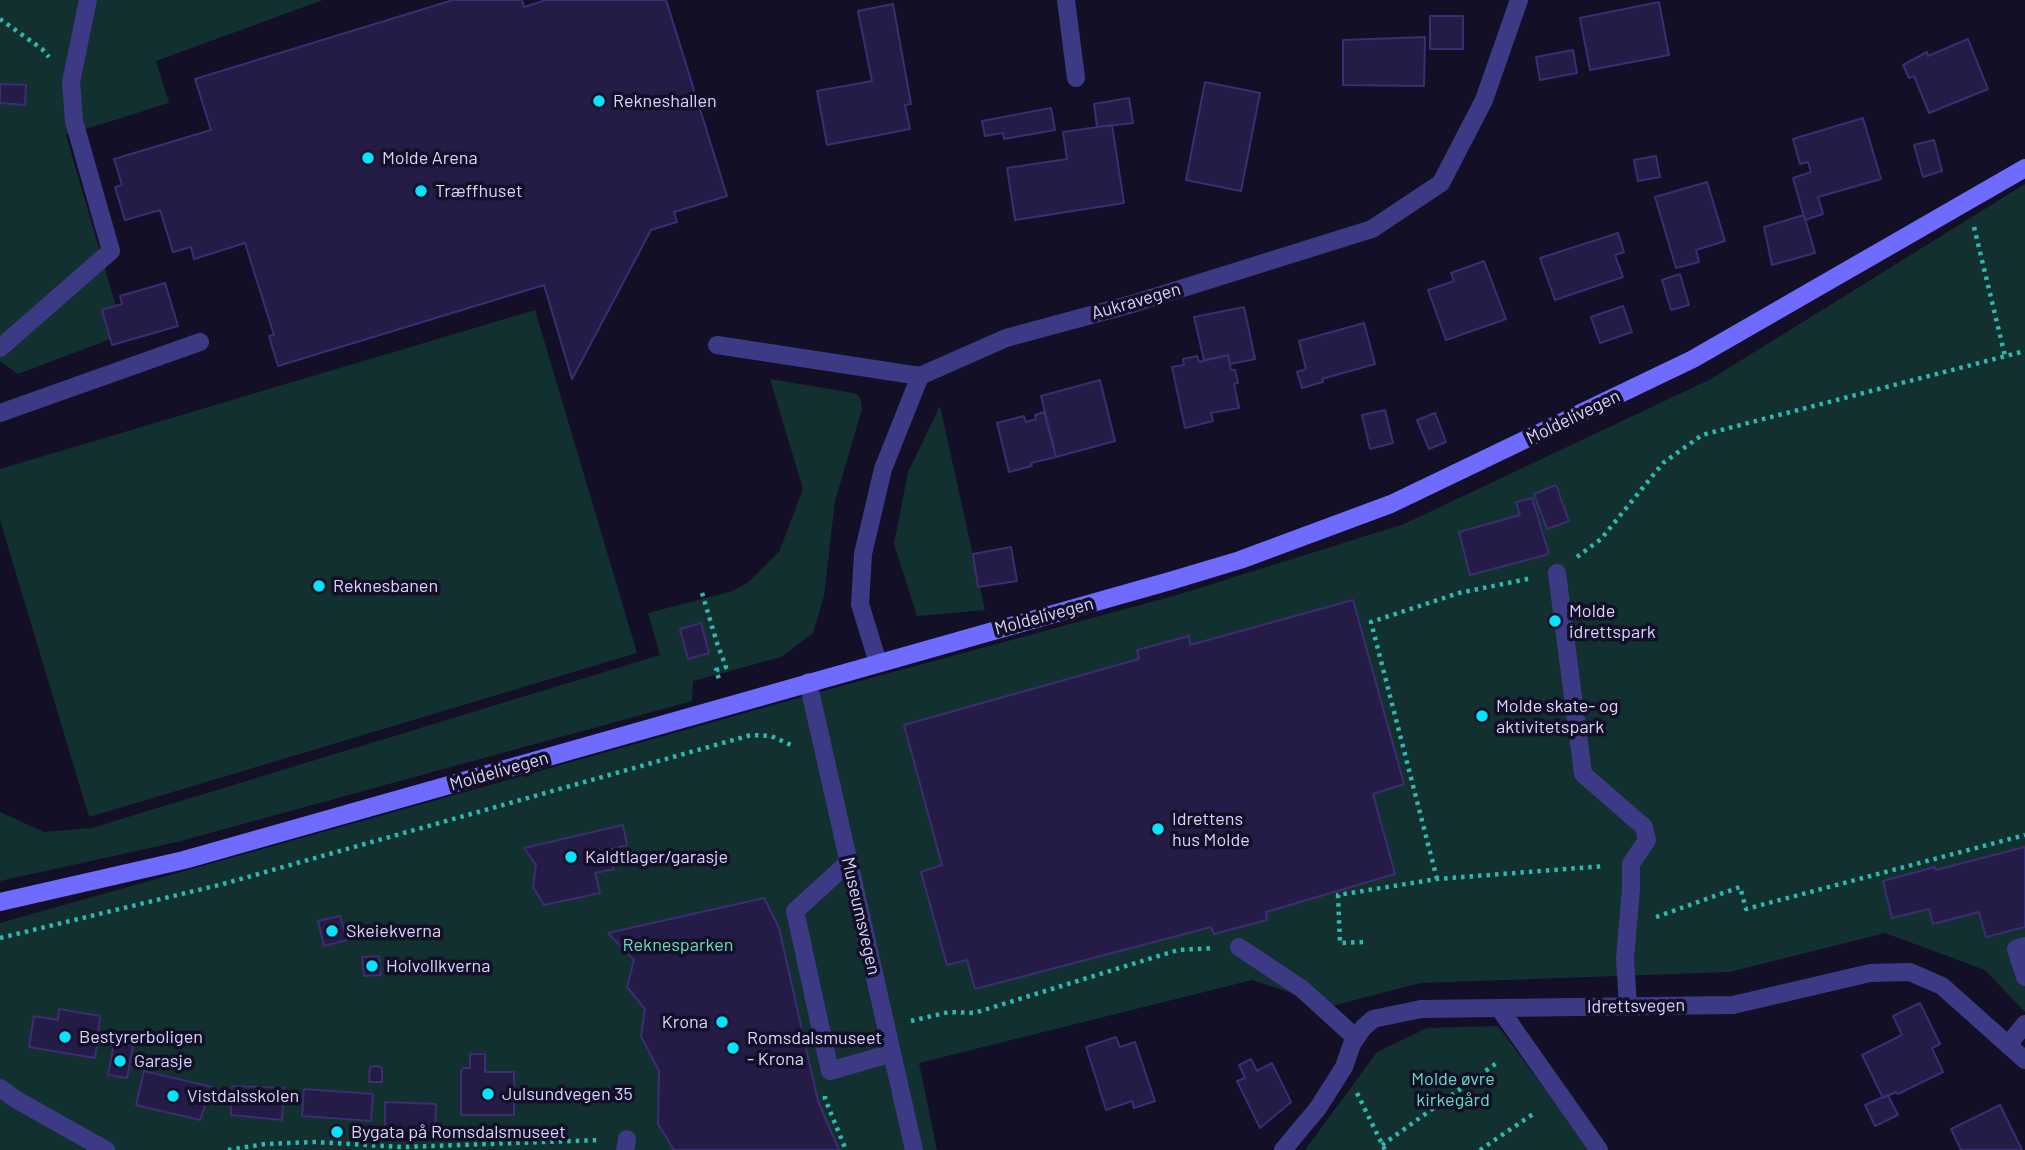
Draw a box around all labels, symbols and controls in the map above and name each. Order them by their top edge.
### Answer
place label: Rekneshallen [613,90,717,112]
marker: Rekneshallen [591,93,607,109]
place label: Molde Arena [382,147,478,169]
marker: Molde Arena [360,150,376,166]
place label: Træffhuset [435,180,522,202]
marker: Træffhuset [413,183,429,199]
street label: Aukravegen [1089,278,1183,324]
street label: Moldelivegen [1523,385,1623,449]
place label: Reknesbanen [333,575,438,597]
marker: Reknesbanen [311,578,327,594]
street label: Moldelivegen [992,592,1096,640]
place label: Molde idrettspark [1569,600,1656,642]
marker: Molde idrettspark [1547,613,1563,629]
place label: Molde skate- og aktivitetspark [1496,695,1618,738]
marker: Molde skate- og aktivitetspark [1474,708,1490,724]
street label: Moldelivegen [447,747,551,795]
place label: Idrettens hus Molde [1172,808,1250,850]
marker: Idrettens hus Molde [1150,821,1166,837]
place label: Kaldtlager/garasje [585,846,728,868]
marker: Kaldtlager/garasje [563,849,579,865]
street label: Museumsvegen [837,855,885,977]
place label: Skeiekverna [346,920,441,942]
marker: Skeiekverna [324,923,340,939]
park label: Reknesparken [623,934,733,956]
place label: Holvollkverna [386,955,490,977]
marker: Holvollkverna [364,958,380,974]
street label: Idrettsvegen [1587,994,1685,1018]
place label: Krona [662,1011,708,1033]
marker: Krona [714,1014,730,1030]
place label: Bestyrerboligen [79,1026,203,1048]
place label: Romsdalsmuseet - Krona [747,1027,882,1070]
marker: Bestyrerboligen [57,1029,73,1045]
marker: Romsdalsmuseet - Krona [725,1040,741,1056]
place label: Garasje [134,1050,192,1072]
marker: Garasje [112,1053,128,1069]
park label: Molde øvre kirkegård [1411,1068,1495,1110]
place label: Julsundvegen 35 [502,1083,633,1105]
place label: Vistdalsskolen [187,1085,299,1107]
marker: Julsundvegen 35 [480,1086,496,1102]
marker: Vistdalsskolen [165,1088,181,1104]
place label: Bygata på Romsdalsmuseet [351,1121,566,1143]
marker: Bygata på Romsdalsmuseet [329,1124,345,1140]

